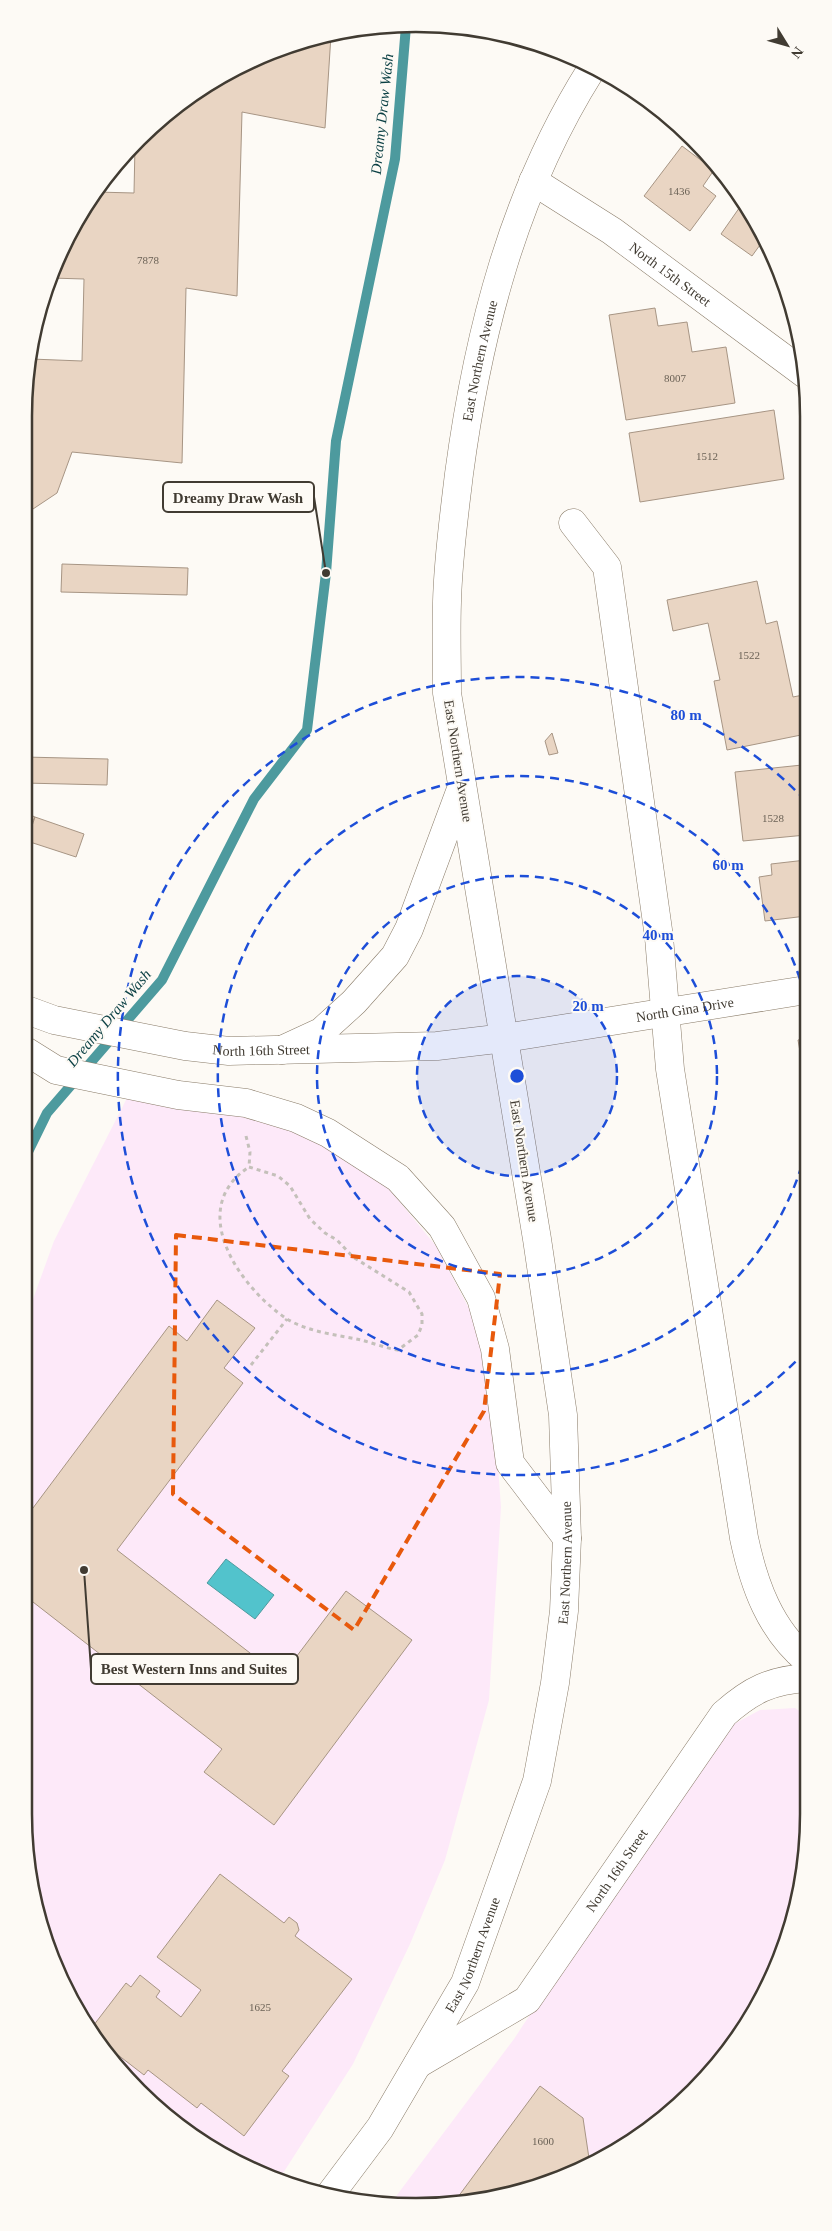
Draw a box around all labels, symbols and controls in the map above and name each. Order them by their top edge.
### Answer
north arrow [762,20,812,70]
text: N [788,44,806,61]
water label: Dreamy Draw Wash [368,53,396,176]
house number: 1436 [668,185,691,197]
street label: North 15th Street [627,239,714,309]
house number: 7878 [137,254,160,266]
street label: East Northern Avenue [460,298,500,422]
house number: 8007 [664,372,687,384]
house number: 1512 [696,450,718,462]
callout: Dreamy Draw Wash [163,482,314,512]
text: Dreamy Draw Wash [173,490,304,506]
house number: 1522 [738,649,760,661]
street label: East Northern Avenue [441,699,475,823]
text: 80 m [670,707,702,723]
house number: 1528 [762,812,785,824]
text: 60 m [712,857,744,873]
text: 40 m [642,927,674,943]
water label: Dreamy Draw Wash [63,966,154,1070]
street label: North Gina Drive [635,994,735,1025]
text: 20 m [572,998,604,1014]
street label: North 16th Street [212,1042,310,1059]
centre of rings [508,1067,526,1085]
street label: East Northern Avenue [507,1099,541,1223]
street label: East Northern Avenue [555,1501,575,1625]
callout: Best Western Inns and Suites [91,1654,298,1684]
text: Best Western Inns and Suites [101,1661,287,1677]
street label: North 16th Street [583,1826,650,1915]
street label: East Northern Avenue [442,1895,502,2015]
house number: 1625 [249,2001,272,2013]
house number: 1600 [532,2135,555,2147]

